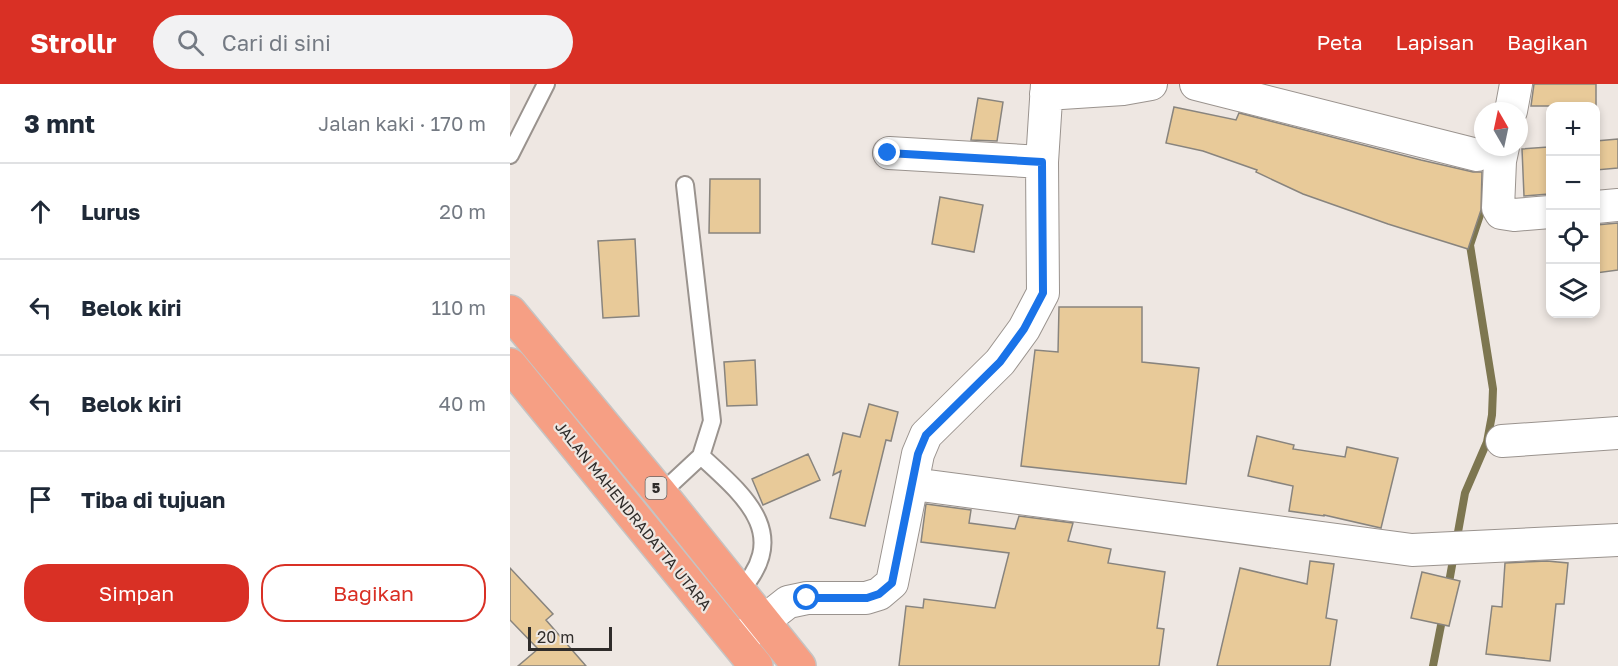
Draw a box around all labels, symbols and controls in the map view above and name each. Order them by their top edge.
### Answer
search box [153,15,573,69]
text: Strollr [30,26,117,59]
icon: search [174,26,207,59]
text: Cari di sini [222,29,331,56]
text: Peta [1317,29,1363,55]
text: Lapisan [1396,29,1474,55]
text: Bagikan [1507,29,1588,55]
north arrow [1474,102,1528,156]
map controls [1546,102,1600,318]
button: + [1546,102,1600,156]
text: 3 mnt [24,108,95,139]
text: Jalan kaki · 170 m [318,111,486,135]
route end [874,139,900,165]
button: − [1546,156,1600,210]
icon: ahead [24,195,57,228]
text: Lurus [81,198,140,225]
text: 20 m [439,199,486,223]
button: locate [1546,210,1600,264]
button: layers [1546,264,1600,318]
icon: left [24,291,57,324]
text: Belok kiri [81,294,182,321]
text: 110 m [432,295,486,319]
icon: left [24,387,57,420]
text: Belok kiri [81,390,182,417]
text: 40 m [439,391,486,415]
street label: JALAN MAHENDRADATTA UTARA [552,417,716,614]
road number: 5 [646,477,666,499]
icon: arrive [24,483,57,516]
text: Tiba di tujuan [81,486,225,513]
button: Simpan [24,564,249,622]
button: Bagikan [261,564,486,622]
route start [793,584,819,610]
scale bar [528,624,612,652]
text: 20 m [537,627,574,647]

